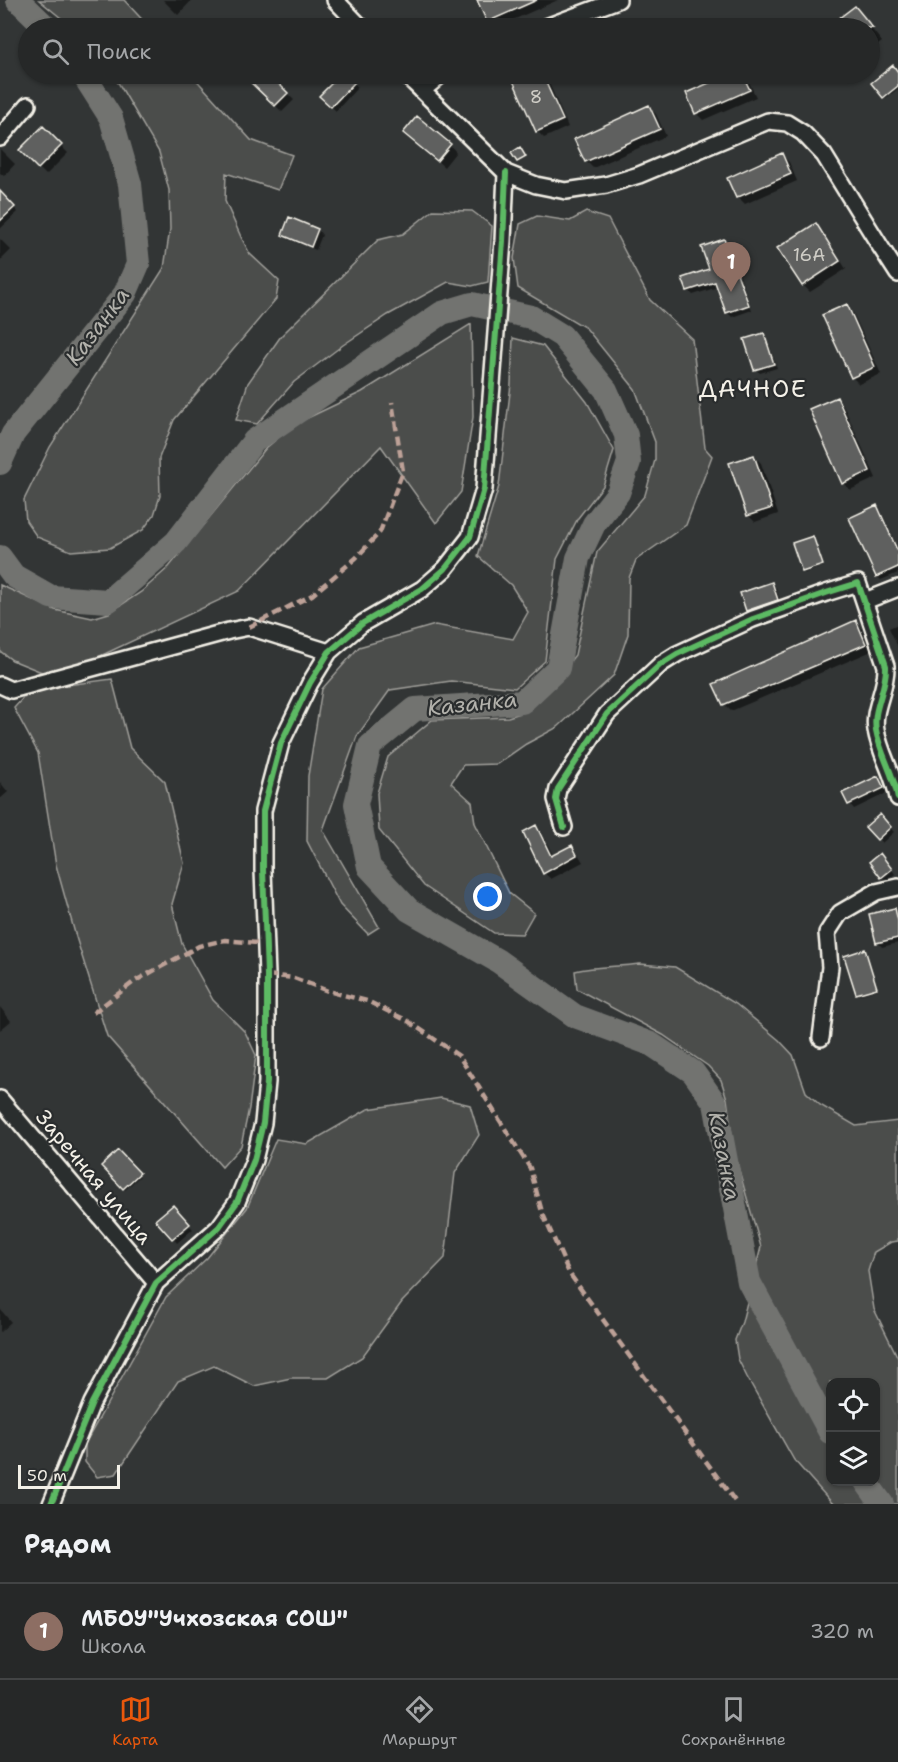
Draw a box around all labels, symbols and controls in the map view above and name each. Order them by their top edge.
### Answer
search box [18,18,880,84]
icon: search [39,35,72,68]
text: Поиск [87,37,151,66]
house number: 8 [530,85,542,109]
pin: 1 [712,242,750,292]
house number: 16А [793,243,825,267]
water label: Казанка [59,281,136,371]
district label: ДАЧНОЕ [699,373,807,405]
water label: Казанка [426,684,519,723]
your location [473,882,502,911]
street label: Заречная улица [29,1104,159,1250]
water label: Казанка [702,1109,747,1203]
map controls [826,1378,880,1486]
button: locate [826,1378,880,1432]
button: layers [826,1432,880,1486]
scale bar [18,1462,120,1490]
text: 50 m [27,1465,67,1486]
text: Рядом [24,1526,111,1561]
text: МБОУ"Учхозская СОШ" [81,1604,348,1633]
text: 1 [39,1618,48,1644]
text: 320 m [810,1618,874,1644]
text: Школа [81,1633,146,1659]
tab: Карта [112,1693,158,1750]
tab: Маршрут [382,1693,457,1750]
tab: Сохранённые [681,1693,786,1750]

